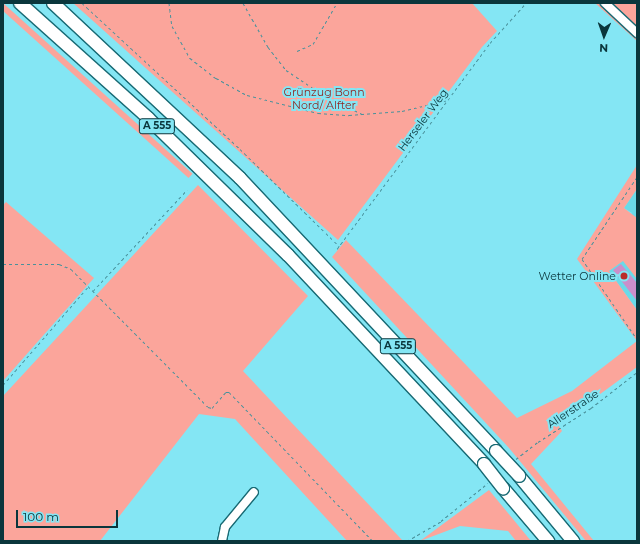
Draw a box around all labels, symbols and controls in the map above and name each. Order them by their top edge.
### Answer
north arrow [584,16,624,56]
text: N [599,41,608,55]
park label: Grünzug Bonn Nord/ Alfter [283,86,365,112]
street label: Herseler Weg [395,86,451,154]
road number: A 555 [138,118,176,134]
place label: Wetter Online [539,269,616,283]
marker: Wetter Online [619,271,629,281]
road number: A 555 [379,338,417,354]
street label: Allerstraße [545,387,601,431]
scale bar [18,502,120,528]
text: 100 m [23,509,59,524]

